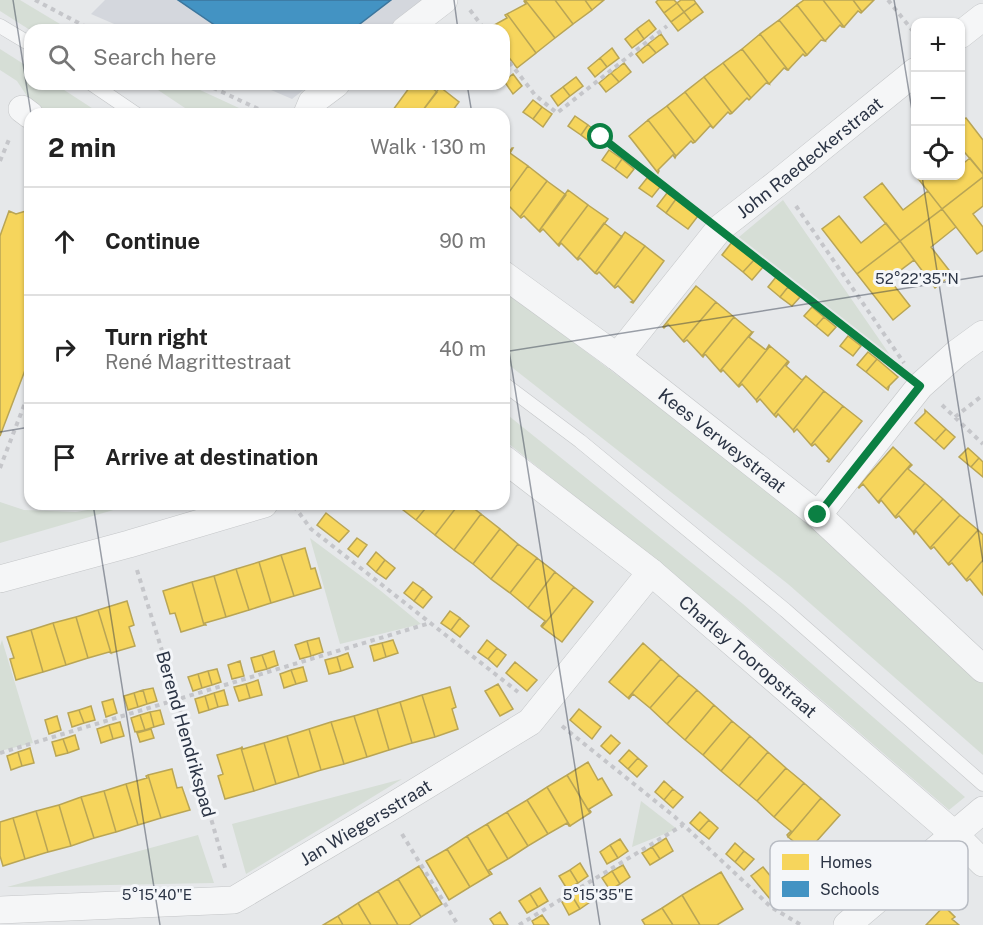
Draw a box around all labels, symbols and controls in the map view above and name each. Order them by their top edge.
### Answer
map controls [911,18,965,180]
button: + [911,18,965,72]
search box [24,24,510,90]
icon: search [45,41,78,74]
text: Search here [93,44,217,70]
button: − [911,72,965,126]
street label: John Raedeckerstraat [732,92,886,222]
route start [587,123,613,149]
button: locate [911,126,965,180]
text: 2 min [48,132,116,163]
text: Walk · 130 m [370,135,486,159]
icon: ahead [48,225,81,258]
text: Continue [105,228,200,254]
text: 90 m [439,229,486,253]
text: 52°22'35"N [875,270,959,287]
text: Turn right [105,324,208,350]
icon: right [48,333,81,366]
text: 40 m [439,337,486,361]
text: René Magrittestraat [105,350,291,374]
street label: Kees Verweystraat [655,383,791,497]
icon: arrive [48,441,81,474]
text: Arrive at destination [105,444,318,470]
route end [804,501,830,527]
street label: Charley Tooropstraat [675,591,822,721]
street label: Berend Hendrikspad [152,648,220,820]
street label: Jan Wiegersstraat [296,775,435,869]
legend [770,841,968,910]
text: Homes [820,853,872,872]
text: Schools [820,880,879,899]
text: 5°15'40"E [122,886,192,903]
text: 5°15'35"E [563,886,633,903]

